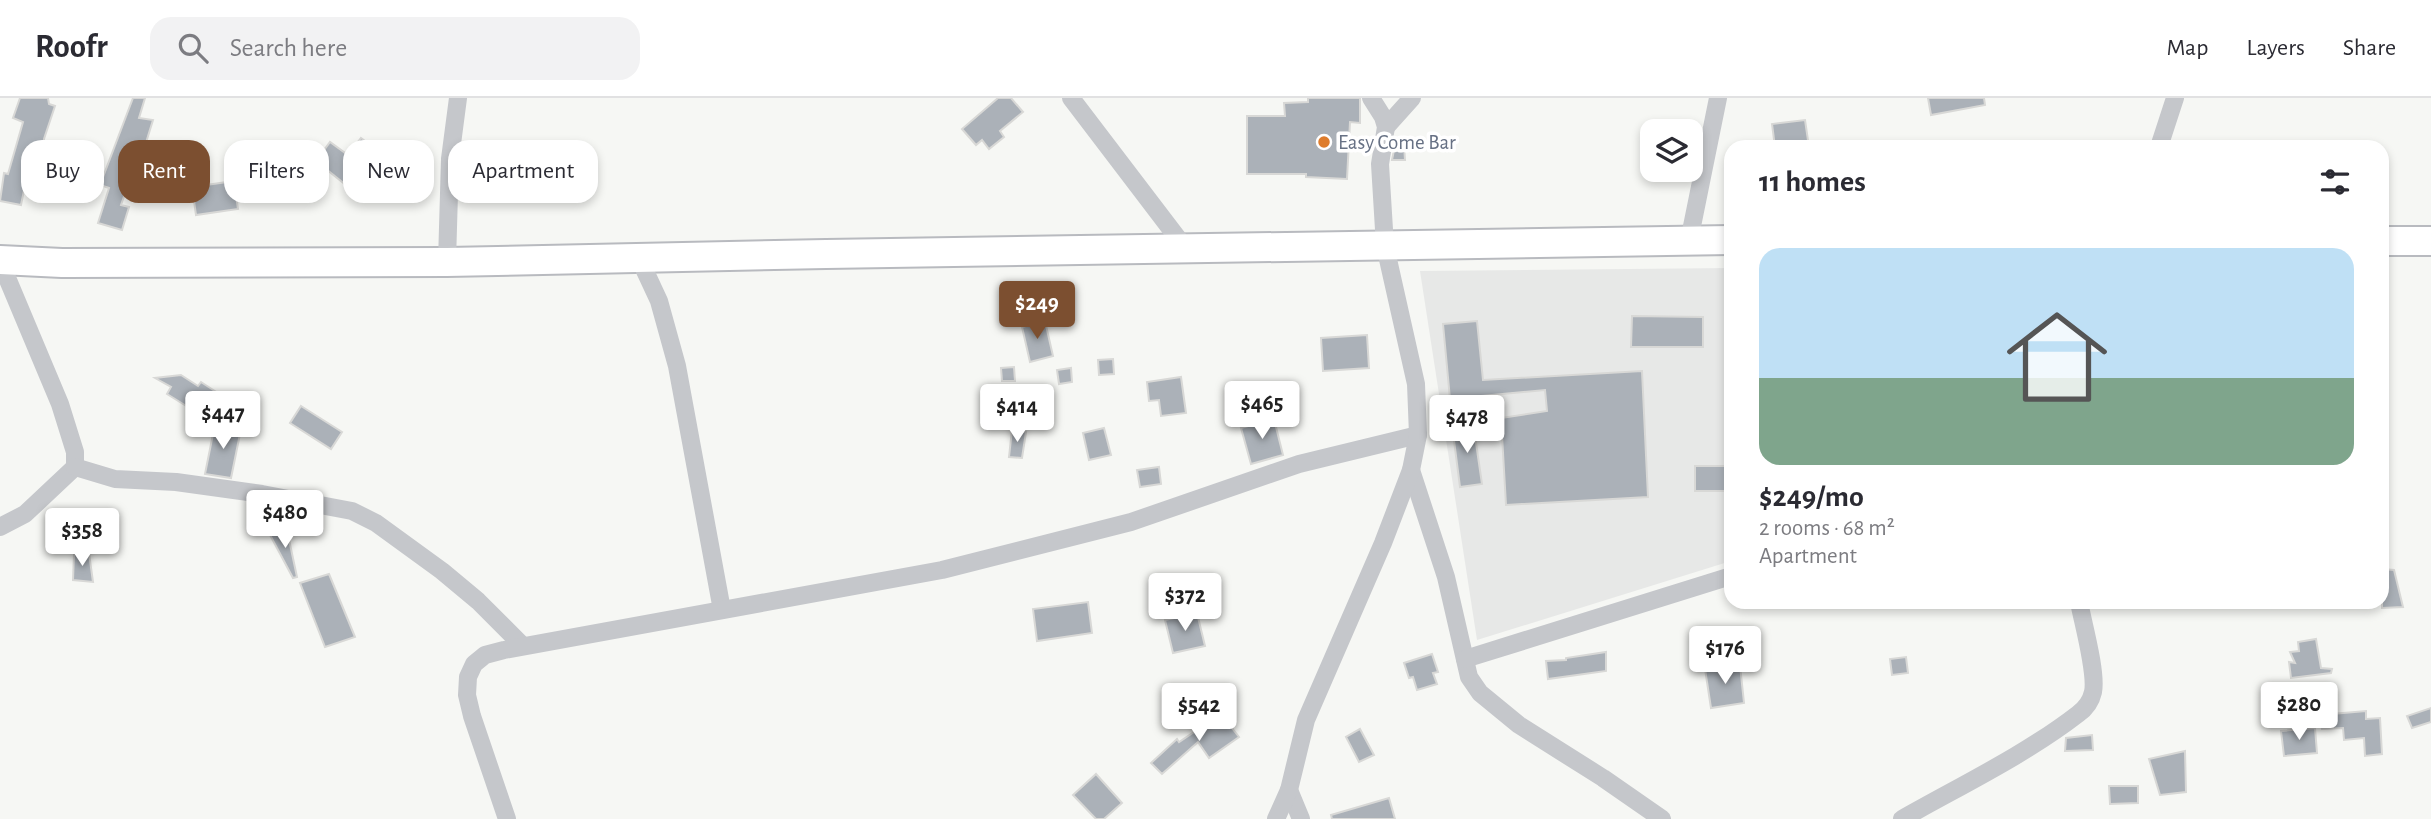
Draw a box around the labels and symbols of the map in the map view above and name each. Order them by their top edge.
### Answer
place label: Easy Come Bar [1338,132,1456,153]
marker: Easy Come Bar [1316,134,1332,150]
pin: $249 [996,282,1078,341]
pin: $465 [1221,382,1303,441]
pin: $414 [976,384,1058,444]
pin: $447 [182,392,264,451]
pin: $478 [1426,396,1508,455]
pin: $480 [244,490,326,550]
pin: $358 [41,508,123,568]
pin: $372 [1144,574,1226,633]
pin: $176 [1684,626,1766,686]
pin: $280 [2258,682,2340,742]
pin: $542 [1158,684,1240,743]

